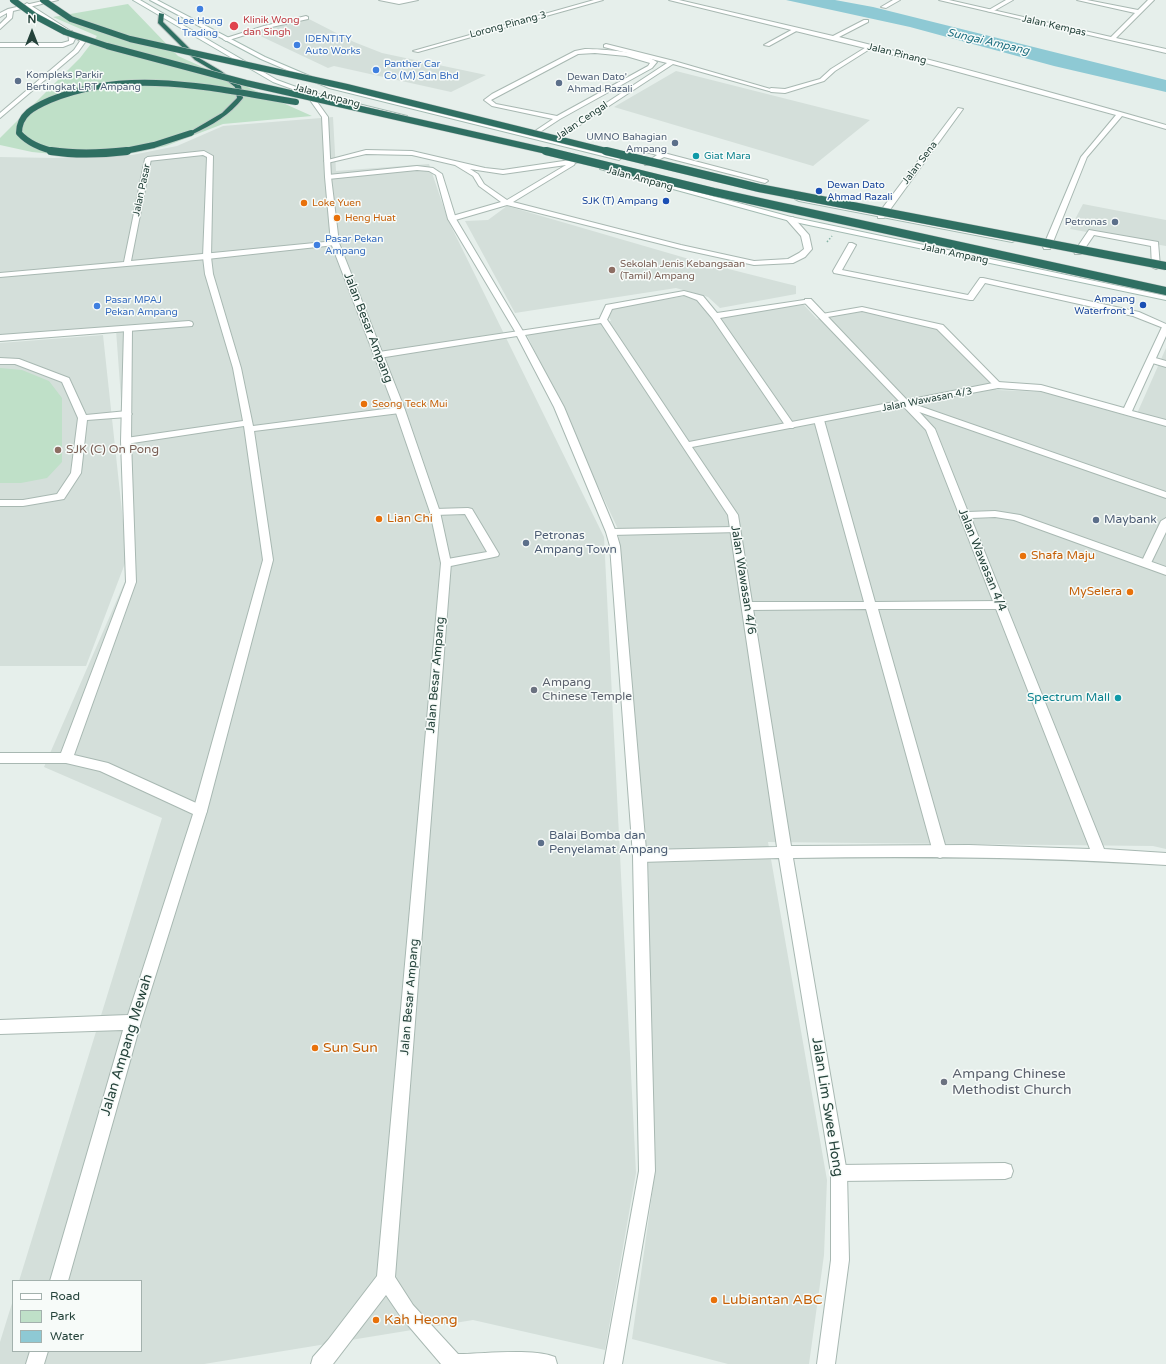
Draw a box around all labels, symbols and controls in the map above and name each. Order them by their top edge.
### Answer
marker: Lee Hong Trading [195,4,205,14]
street label: Lorong Pinang 3 [468,9,548,41]
north arrow [12,12,52,52]
text: N [28,13,36,26]
street label: Jalan Kempas [1021,13,1087,39]
place label: Klinik Wong dan Singh [243,14,299,38]
place label: Lee Hong Trading [177,15,223,38]
marker: Klinik Wong dan Singh [228,20,240,32]
water label: Sungai Ampang [946,26,1030,58]
place label: IDENTITY Auto Works [305,33,361,56]
marker: IDENTITY Auto Works [292,40,302,50]
street label: Jalan Pinang [866,41,928,67]
place label: Panther Car Co (M) Sdn Bhd [384,58,459,82]
marker: Panther Car Co (M) Sdn Bhd [371,65,381,75]
place label: Kompleks Parkir Bertingkat LRT Ampang [26,69,141,92]
place label: Dewan Dato' Ahmad Razali [567,71,633,94]
marker: Kompleks Parkir Bertingkat LRT Ampang [13,76,23,86]
marker: Dewan Dato' Ahmad Razali [554,78,564,88]
street label: Jalan Ampang [293,81,361,111]
street label: Jalan Cengal [554,99,610,143]
place label: UMNO Bahagian Ampang [586,131,667,154]
marker: UMNO Bahagian Ampang [670,138,680,148]
street label: Jalan Sena [900,139,940,187]
place label: Giat Mara [704,150,751,162]
marker: Giat Mara [691,151,701,161]
street label: Jalan Pasar [131,163,153,217]
street label: Jalan Ampang [606,164,674,194]
place label: Dewan Dato Ahmad Razali [827,179,893,202]
marker: Dewan Dato Ahmad Razali [814,186,824,196]
place label: SJK (T) Ampang [582,195,658,207]
marker: SJK (T) Ampang [661,196,671,206]
place label: Loke Yuen [312,197,361,209]
marker: Loke Yuen [299,198,309,208]
place label: Heng Huat [345,212,396,224]
marker: Heng Huat [332,213,342,223]
place label: Petronas [1065,216,1107,228]
marker: Petronas [1110,217,1120,227]
place label: Pasar Pekan Ampang [325,233,383,256]
marker: Pasar Pekan Ampang [312,240,322,250]
street label: Jalan Ampang [921,241,989,267]
place label: Sekolah Jenis Kebangsaan (Tamil) Ampang [620,258,745,282]
marker: Sekolah Jenis Kebangsaan (Tamil) Ampang [607,265,617,275]
street label: Jalan Besar Ampang [340,271,396,385]
place label: Ampang Waterfront 1 [1074,293,1135,316]
place label: Pasar MPAJ Pekan Ampang [105,294,178,318]
marker: Ampang Waterfront 1 [1138,300,1148,310]
marker: Pasar MPAJ Pekan Ampang [92,301,102,311]
street label: Jalan Wawasan 4/3 [881,385,973,415]
place label: Seong Teck Mui [372,398,447,410]
marker: Seong Teck Mui [359,399,369,409]
place label: SJK (C) On Pong [66,443,159,457]
marker: SJK (C) On Pong [53,445,63,455]
street label: Jalan Wawasan 4/4 [955,507,1009,613]
place label: Lian Chi [387,512,433,526]
place label: Maybank [1104,513,1157,527]
marker: Lian Chi [374,514,384,524]
marker: Maybank [1091,515,1101,525]
street label: Jalan Wawasan 4/6 [727,524,759,636]
place label: Petronas Ampang Town [534,529,617,557]
marker: Petronas Ampang Town [521,538,531,548]
place label: Shafa Maju [1031,549,1095,563]
marker: Shafa Maju [1018,551,1028,561]
place label: MySelera [1069,585,1122,599]
marker: MySelera [1125,587,1135,597]
street label: Jalan Besar Ampang [424,616,448,734]
place label: Ampang Chinese Temple [542,676,632,704]
marker: Ampang Chinese Temple [529,685,539,695]
place label: Spectrum Mall [1027,691,1110,705]
marker: Spectrum Mall [1113,693,1123,703]
place label: Balai Bomba dan Penyelamat Ampang [549,829,668,857]
marker: Balai Bomba dan Penyelamat Ampang [536,838,546,848]
street label: Jalan Besar Ampang [398,938,422,1056]
street label: Jalan Ampang Mewah [97,972,157,1118]
street label: Jalan Lim Swee Hong [808,1036,846,1178]
place label: Sun Sun [323,1040,378,1056]
marker: Sun Sun [310,1043,320,1053]
place label: Ampang Chinese Methodist Church [952,1066,1071,1098]
marker: Ampang Chinese Methodist Church [939,1077,949,1087]
legend [12,1280,142,1352]
text: Road [50,1289,80,1303]
place label: Lubiantan ABC [722,1292,822,1308]
marker: Lubiantan ABC [709,1295,719,1305]
text: Park [50,1309,76,1323]
place label: Kah Heong [384,1312,458,1328]
marker: Kah Heong [371,1315,381,1325]
text: Water [50,1329,84,1343]

